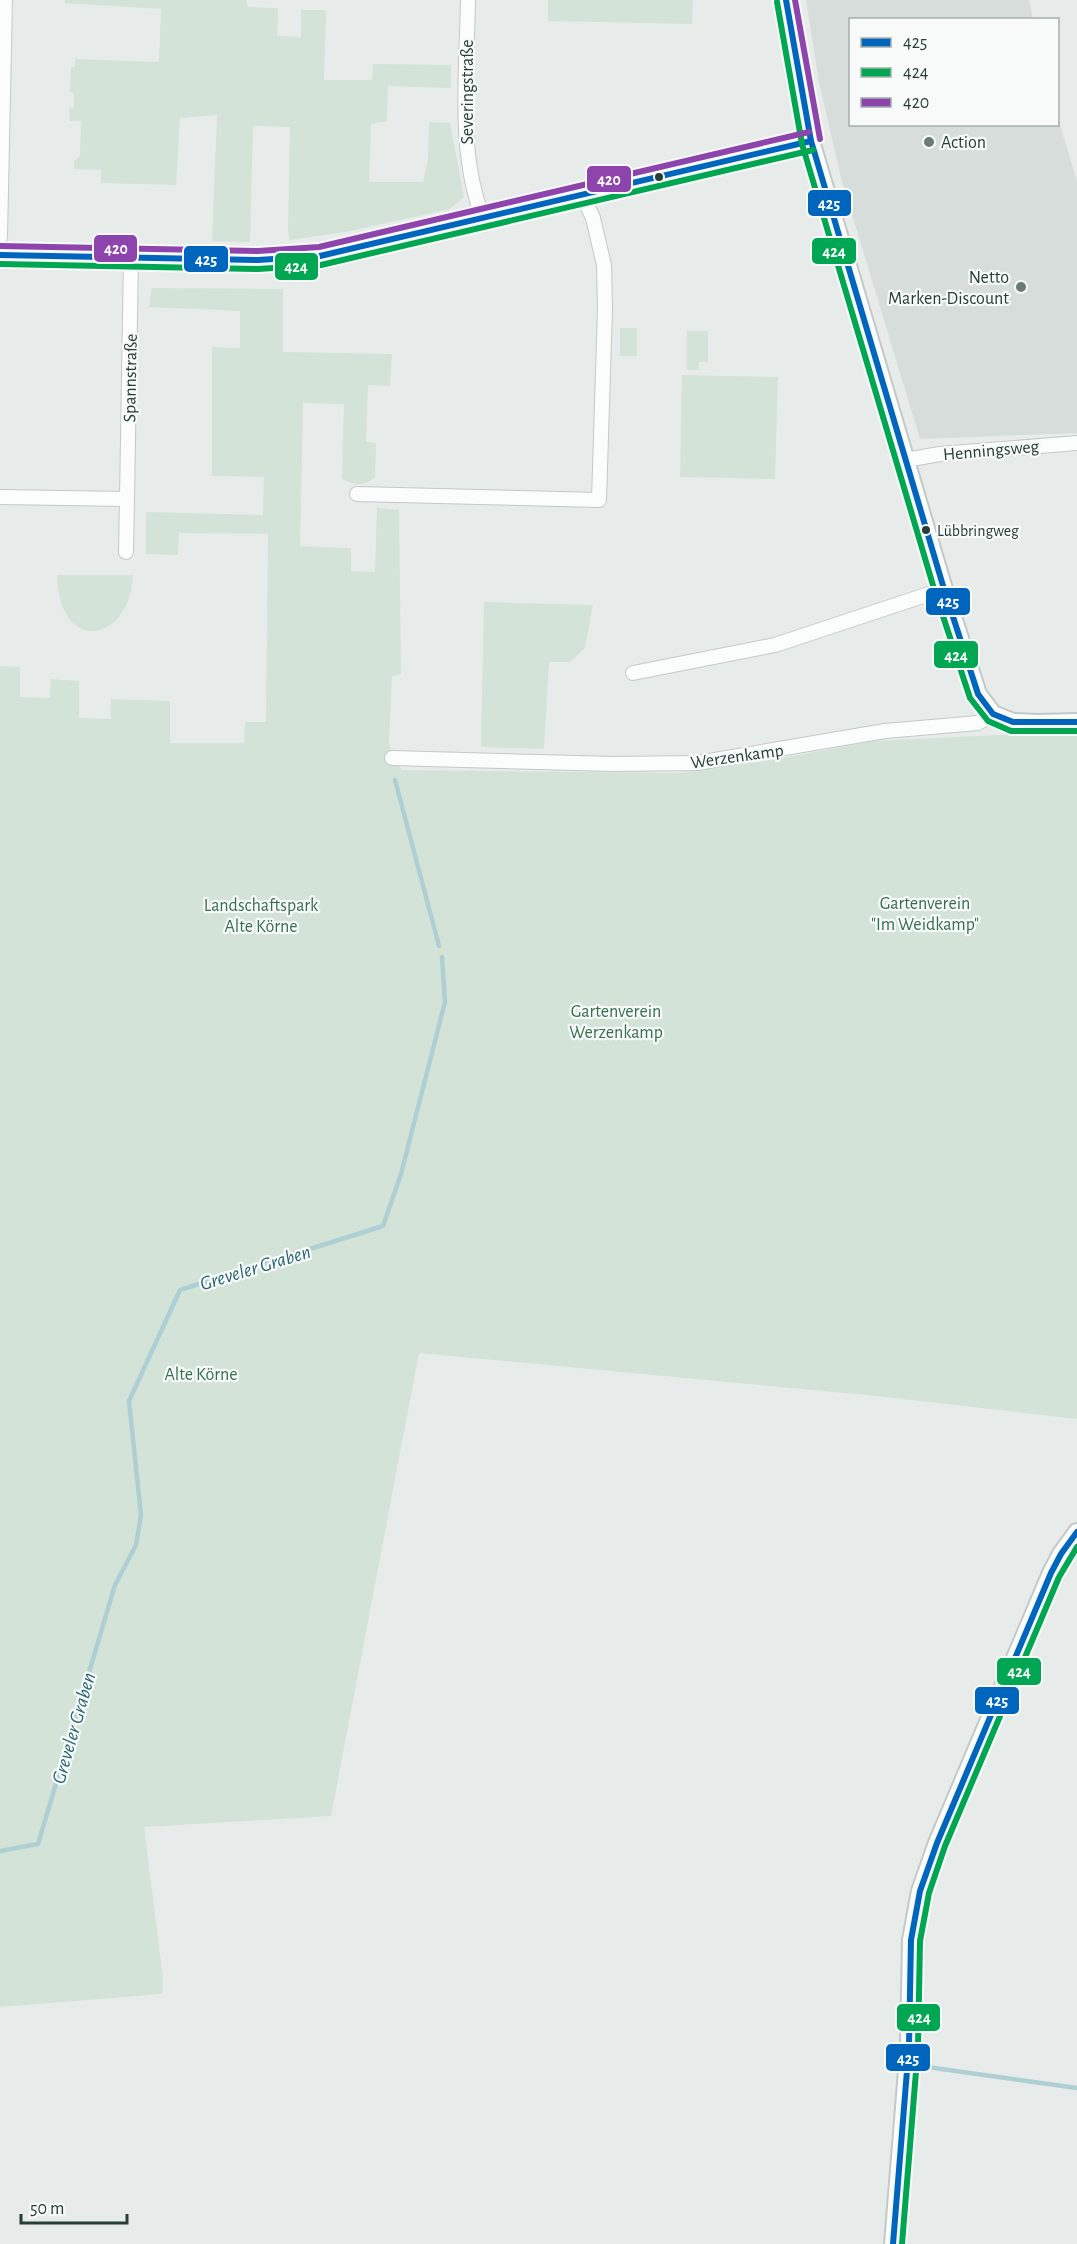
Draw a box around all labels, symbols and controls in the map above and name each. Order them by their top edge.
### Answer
legend [849,18,1059,126]
text: 425 [903,34,927,52]
street label: Severingstraße [459,40,477,144]
text: 424 [903,64,929,82]
text: 420 [903,94,929,112]
place label: Action [941,134,986,152]
marker: Action [922,135,936,149]
line badge: 420 [586,165,632,193]
unlabelled marker [653,171,665,183]
text: 420 [597,172,621,188]
line badge: 425 [807,189,852,217]
text: 425 [818,196,840,212]
line badge: 420 [93,234,138,263]
line badge: 424 [811,237,857,265]
text: 420 [104,241,128,257]
text: 424 [822,244,846,260]
line badge: 425 [183,245,229,273]
text: 425 [195,252,217,268]
line badge: 424 [274,252,319,281]
text: 424 [284,259,308,275]
place label: Netto Marken-Discount [888,269,1009,308]
marker: Netto Marken-Discount [1014,280,1028,294]
street label: Spannstraße [121,333,141,423]
street label: Henningsweg [942,438,1040,464]
place label: Lübbringweg [937,523,1019,539]
marker: Lübbringweg [920,524,932,536]
line badge: 425 [925,587,971,616]
text: 425 [937,594,959,610]
line badge: 424 [933,640,979,669]
text: 424 [944,648,968,664]
street label: Werzenkamp [689,742,785,772]
park label: Gartenverein "Im Weidkamp" [871,895,979,934]
park label: Landschaftspark Alte Körne [204,897,319,936]
park label: Gartenverein Werzenkamp [569,1003,663,1042]
water label: Greveler Graben [198,1242,313,1294]
park label: Alte Körne [164,1366,238,1384]
line badge: 424 [996,1657,1042,1686]
text: 424 [1007,1664,1031,1680]
water label: Greveler Graben [49,1670,99,1786]
line badge: 425 [974,1686,1020,1715]
text: 425 [986,1693,1008,1709]
line badge: 424 [896,2003,941,2032]
text: 424 [907,2010,931,2026]
line badge: 425 [885,2043,931,2072]
text: 425 [897,2051,919,2067]
scale bar [21,2187,128,2225]
text: 50 m [30,2200,64,2218]

